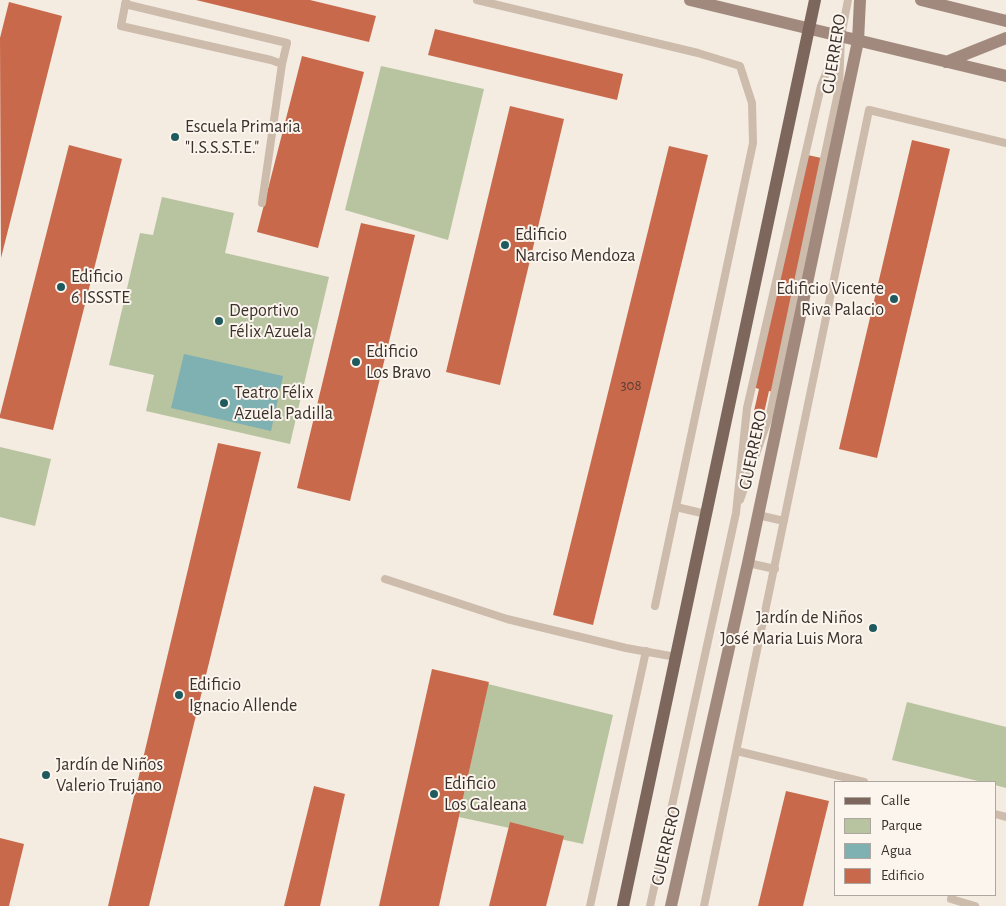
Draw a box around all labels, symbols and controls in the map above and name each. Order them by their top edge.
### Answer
street label: GUERRERO [817,12,851,96]
place label: Escuela Primaria "I.S.S.S.T.E." [185,116,301,158]
marker: Escuela Primaria "I.S.S.S.T.E." [169,131,181,143]
place label: Edificio Narciso Mendoza [515,224,636,266]
marker: Edificio Narciso Mendoza [499,239,511,251]
place label: Edificio 6 ISSSTE [71,266,130,308]
place label: Edificio Vicente Riva Palacio [776,278,884,320]
marker: Edificio 6 ISSSTE [55,281,67,293]
marker: Edificio Vicente Riva Palacio [888,293,900,305]
place label: Deportivo Félix Azuela [229,300,312,342]
marker: Deportivo Félix Azuela [213,315,225,327]
place label: Edificio Los Bravo [366,341,431,384]
marker: Edificio Los Bravo [350,356,362,368]
house number: 308 [620,376,642,394]
place label: Teatro Félix Azuela Padilla [234,382,333,424]
marker: Teatro Félix Azuela Padilla [218,397,230,409]
street label: GUERRERO [734,408,772,492]
place label: Jardín de Niños José Maria Luis Mora [720,607,863,650]
marker: Jardín de Niños José Maria Luis Mora [867,622,879,634]
place label: Edificio Ignacio Allende [189,674,297,716]
marker: Edificio Ignacio Allende [173,689,185,701]
place label: Jardín de Niños Valerio Trujano [56,754,163,796]
marker: Jardín de Niños Valerio Trujano [40,769,52,781]
place label: Edificio Los Galeana [444,773,527,816]
legend [834,781,996,896]
marker: Edificio Los Galeana [428,788,440,800]
text: Calle [881,793,910,808]
street label: GUERRERO [646,804,686,888]
text: Parque [881,818,922,833]
text: Agua [881,843,912,858]
text: Edificio [881,868,924,883]

